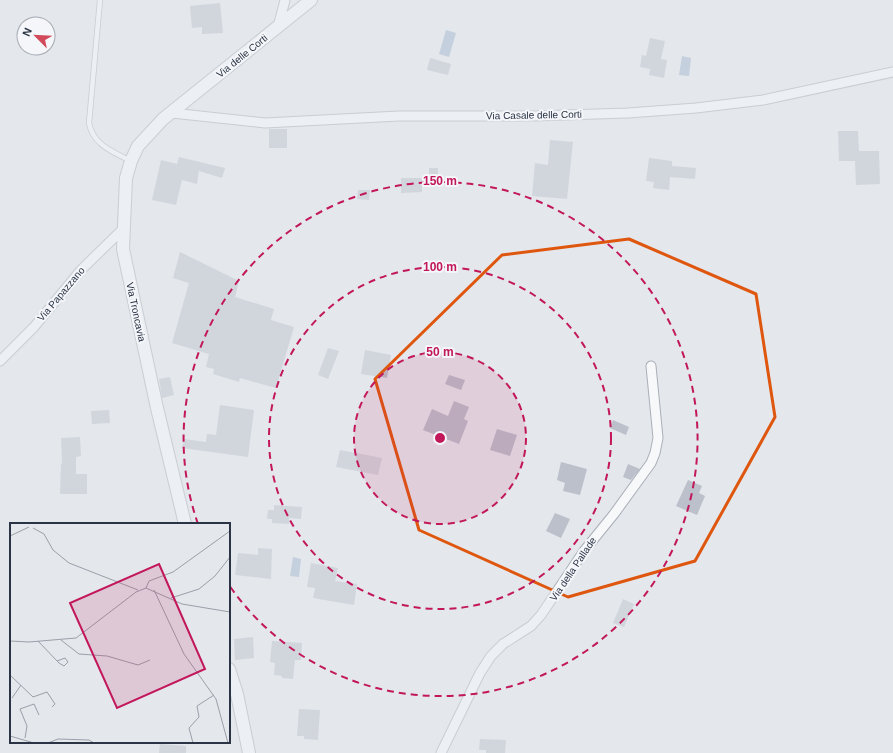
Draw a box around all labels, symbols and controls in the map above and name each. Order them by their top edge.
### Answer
north arrow [16,16,56,56]
text: N [20,26,34,38]
street label: Via delle Corti [214,32,270,80]
street label: Via Casale delle Corti [486,109,582,121]
text: 150 m [423,174,457,188]
text: 100 m [423,260,457,274]
street label: Via Papazzano [35,264,87,323]
street label: Via Troncavia [124,281,148,343]
text: 50 m [426,345,454,359]
centre of rings [433,431,447,445]
inset map [10,523,230,743]
street label: Via della Pallade [548,535,599,603]

